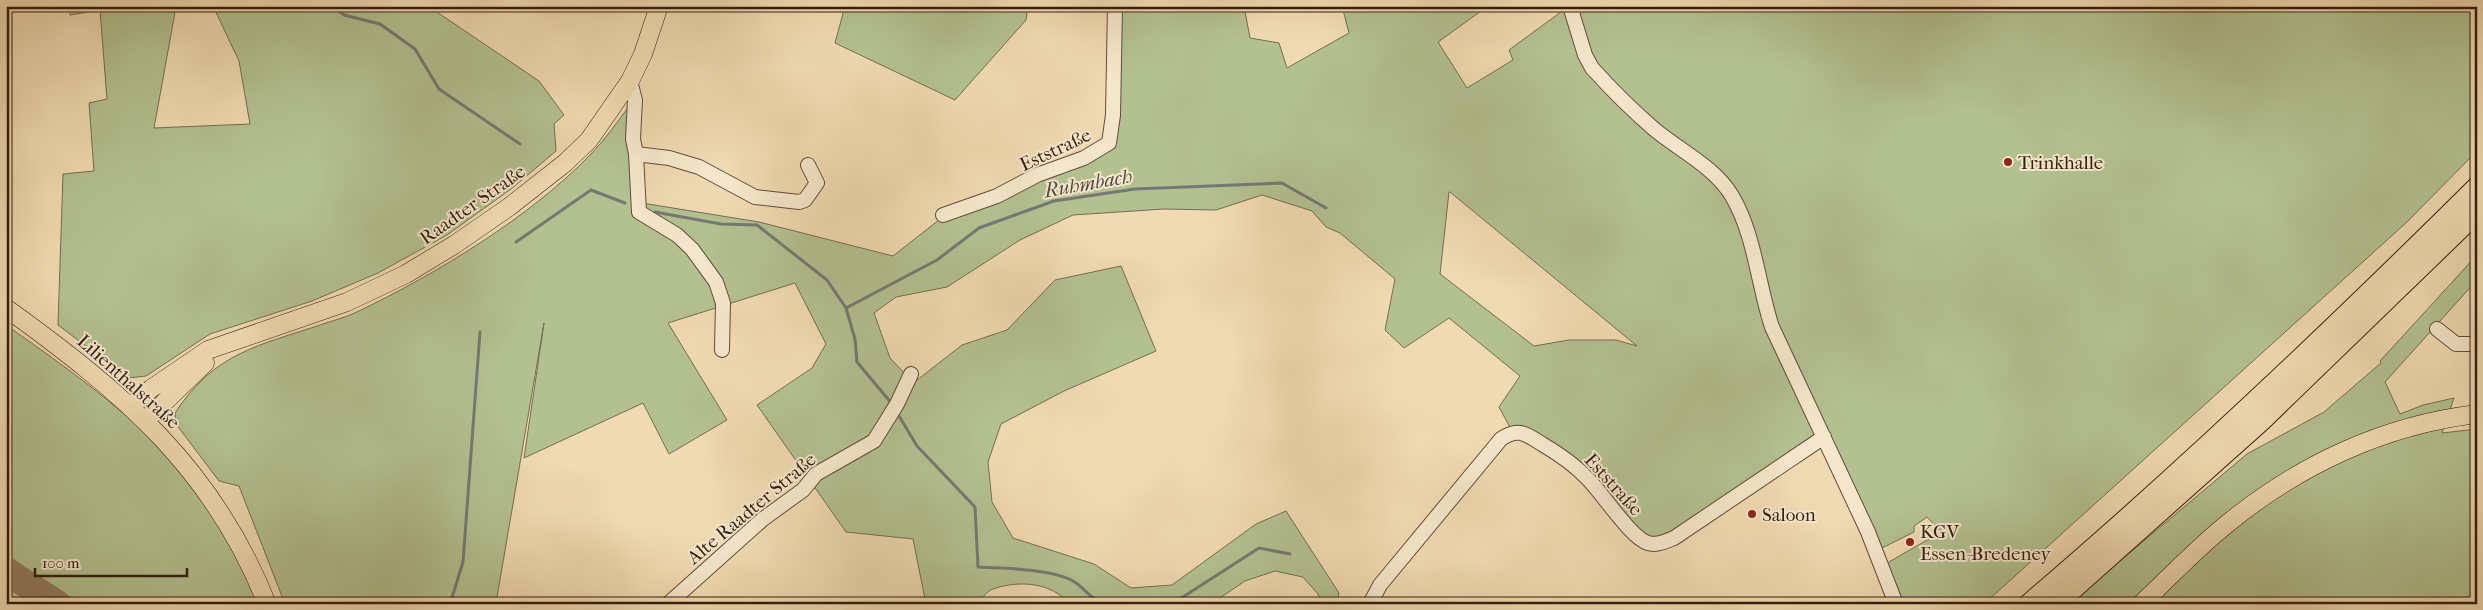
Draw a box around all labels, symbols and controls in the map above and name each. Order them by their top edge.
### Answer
street label: Eststraße [1016,124,1094,176]
place label: Trinkhalle [2018,152,2103,174]
marker: Trinkhalle [2002,156,2014,168]
street label: Raadter Straße [416,160,530,249]
water label: Ruhmbach [1040,164,1134,203]
street label: Lilienthalstraße [73,330,184,433]
street label: Alte Raadter Straße [682,448,821,570]
street label: Eststraße [1580,449,1647,520]
place label: Saloon [1762,504,1816,526]
marker: Saloon [1746,508,1758,520]
place label: KGV Essen-Bredeney [1920,521,2052,565]
marker: KGV Essen-Bredeney [1904,536,1916,548]
scale bar [35,545,188,577]
text: 100 m [42,554,80,572]

